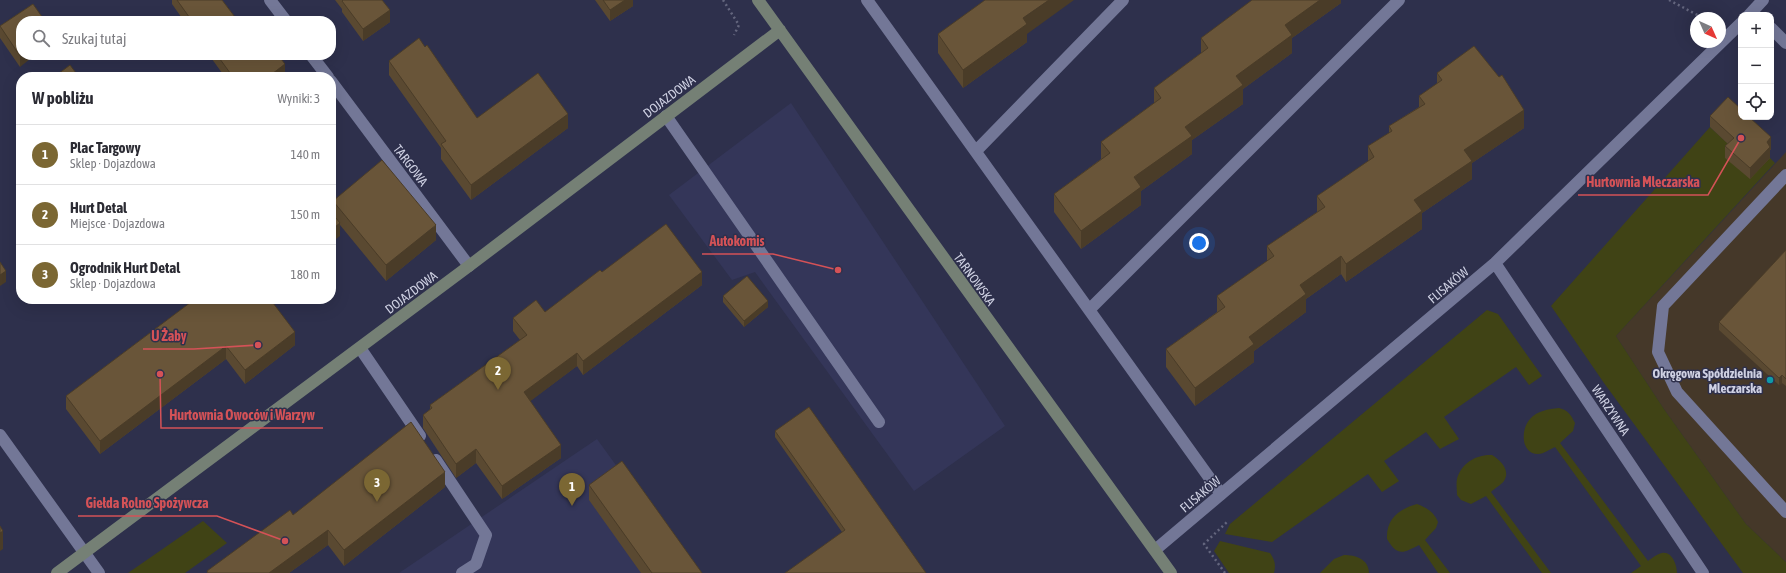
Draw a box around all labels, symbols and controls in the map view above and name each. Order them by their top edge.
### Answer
north arrow [1690,12,1726,48]
map controls [1738,12,1774,120]
button: + [1738,12,1774,48]
search box [16,16,336,60]
icon: search [30,27,52,49]
text: Szukaj tutaj [62,30,126,47]
button: − [1738,48,1774,84]
street label: DOJAZDOWA [640,72,699,121]
button: locate [1738,84,1774,120]
text: W pobliżu [32,88,94,108]
text: Wyniki: 3 [277,91,320,106]
text: Plac Targowy [70,139,141,156]
street label: TARGOWA [390,142,431,189]
text: 1 [42,147,48,162]
text: 140 m [291,147,320,162]
text: Sklep · Dojazdowa [70,156,156,171]
callout: Hurtownia Mleczarska [1578,169,1708,195]
text: Hurtownia Mleczarska [1586,174,1700,190]
text: Hurt Detal [70,199,127,216]
text: 2 [42,207,48,222]
text: 150 m [291,207,320,222]
text: Miejsce · Dojazdowa [70,216,165,231]
callout: Autokomis [702,228,773,254]
text: Autokomis [709,233,764,249]
your location [1189,233,1209,253]
street label: TARNOWSKA [951,250,999,309]
text: Ogrodnik Hurt Detal [70,259,180,276]
street label: FLISAKÓW [1425,264,1472,307]
text: 3 [42,267,48,282]
text: 180 m [291,267,320,282]
street label: DOJAZDOWA [382,268,441,317]
text: Sklep · Dojazdowa [70,276,156,291]
callout: U Żaby [143,323,194,349]
text: U Żaby [151,327,187,344]
pin: 2 [485,357,511,390]
place label: Okręgowa Spółdzielnia Mleczarska [1653,366,1762,396]
marker: Okręgowa Spółdzielnia Mleczarska [1765,375,1775,385]
street label: WARZYWNA [1588,382,1633,439]
callout: Hurtownia Owoców i Warzyw [161,402,323,428]
text: Hurtownia Owoców i Warzyw [169,407,315,423]
pin: 3 [364,469,390,502]
pin: 1 [559,473,585,506]
street label: FLISAKÓW [1177,473,1224,516]
callout: Giełda Rolno Spożywcza [78,490,217,516]
text: Giełda Rolno Spożywcza [86,495,209,511]

